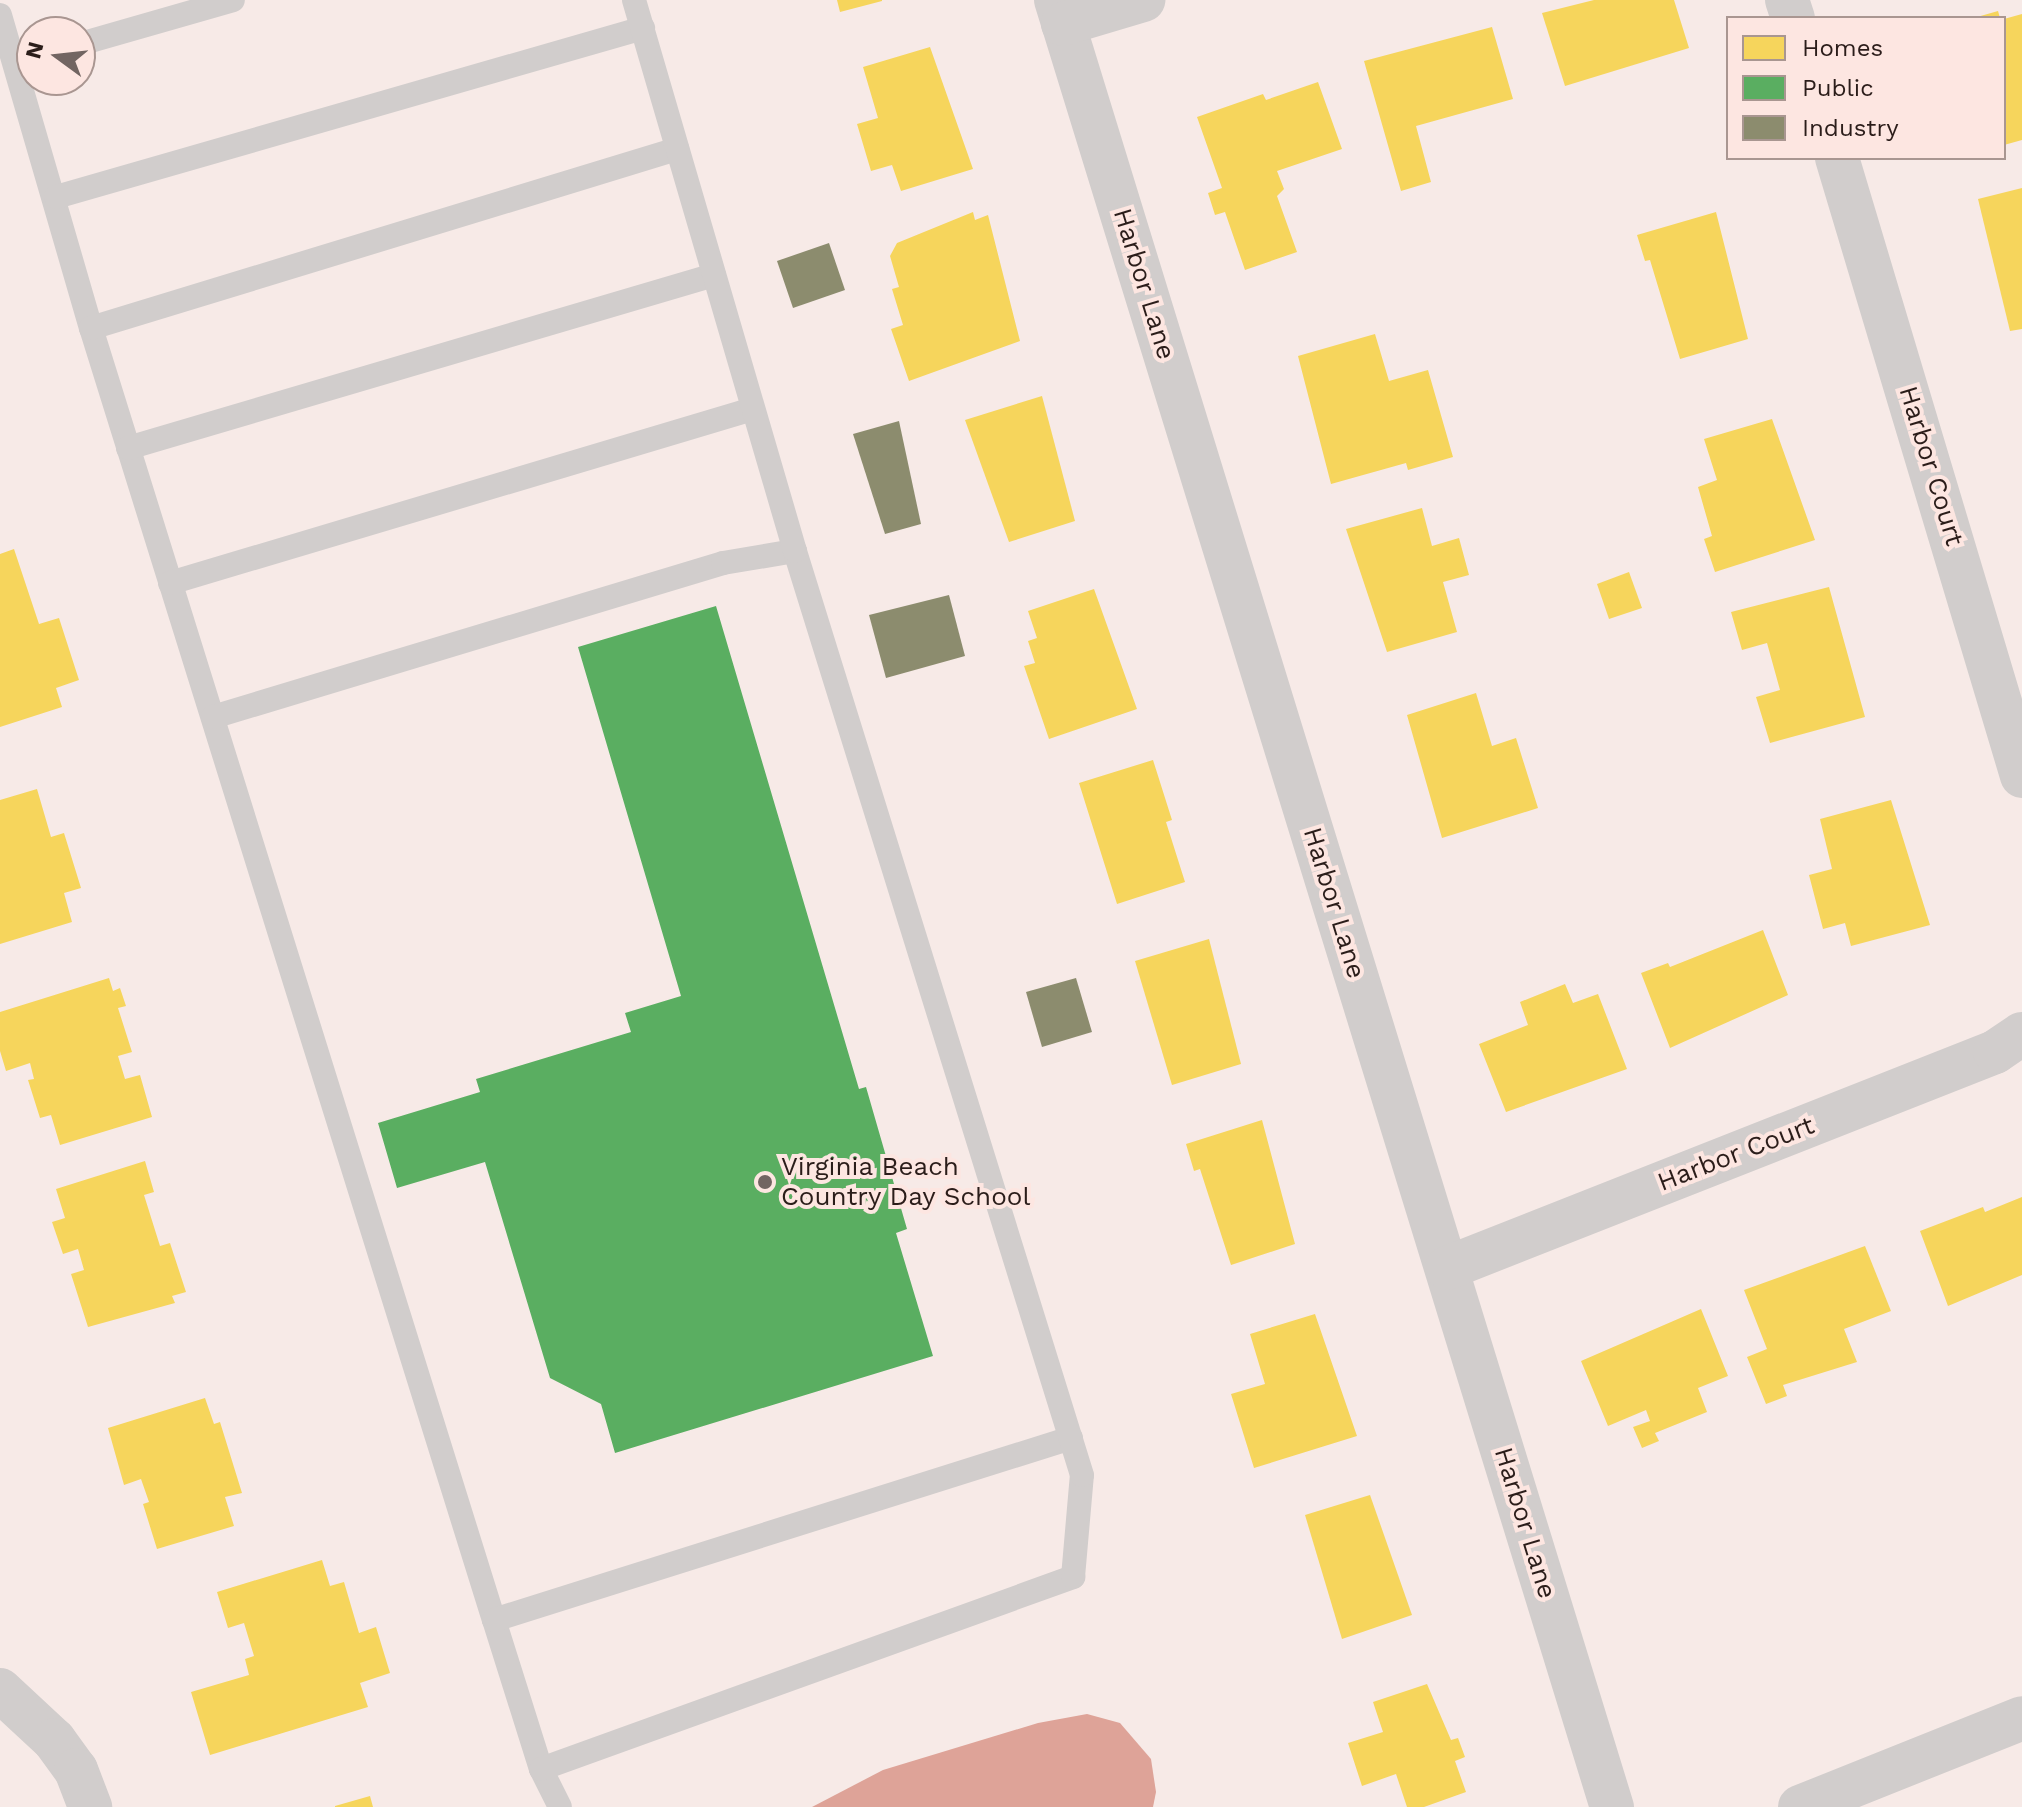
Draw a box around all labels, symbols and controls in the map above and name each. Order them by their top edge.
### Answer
north arrow [16,16,96,96]
legend [1726,16,2006,160]
text: Homes [1802,34,1883,62]
text: N [20,39,48,61]
text: Public [1802,74,1874,102]
text: Industry [1802,114,1899,142]
street label: Harbor Lane [1106,204,1182,364]
street label: Harbor Court [1892,382,1970,550]
street label: Harbor Lane [1296,823,1372,983]
street label: Harbor Court [1653,1110,1819,1198]
place label: Virginia Beach Country Day School [781,1151,1032,1212]
marker: Virginia Beach Country Day School [756,1173,774,1191]
street label: Harbor Lane [1487,1443,1563,1603]

